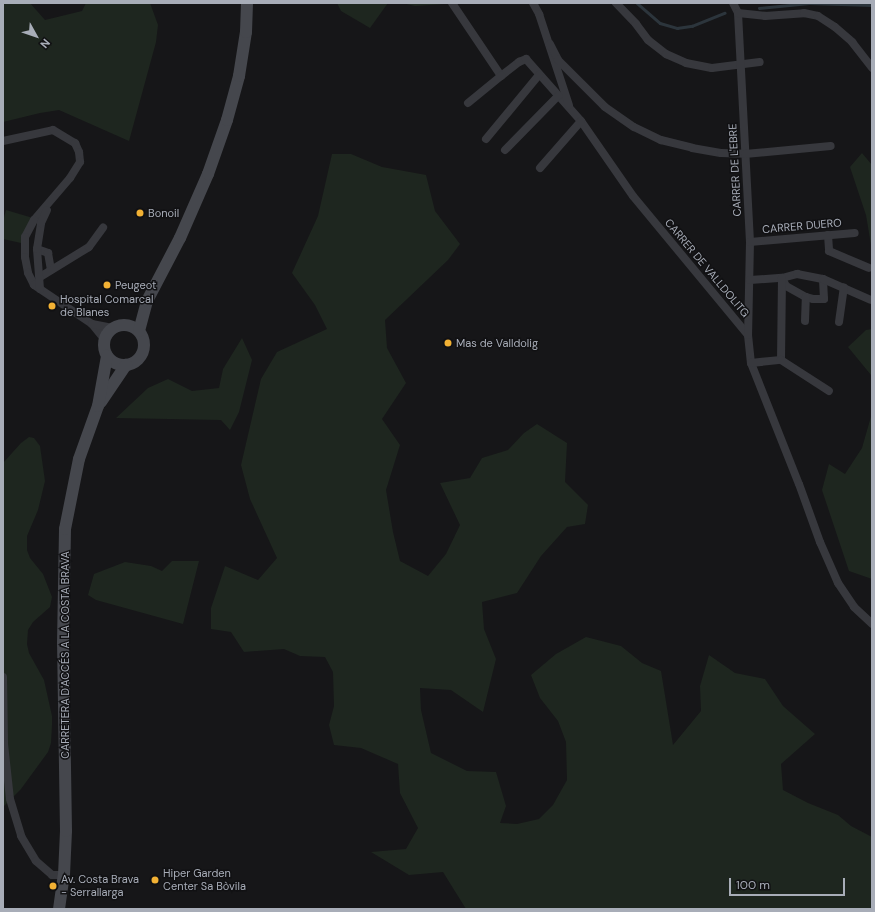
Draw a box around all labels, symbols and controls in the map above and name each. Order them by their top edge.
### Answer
north arrow [16,16,56,56]
text: N [37,36,53,51]
street label: CARRER DE L'EBRE [726,123,744,217]
place label: Bonoil [148,206,179,220]
marker: Bonoil [135,208,145,218]
street label: CARRER DE VALLDOLITG [662,216,752,320]
street label: CARRER DUERO [762,216,842,236]
place label: Peugeot [115,278,156,292]
marker: Peugeot [102,280,112,290]
place label: Hospital Comarcal de Blanes [60,293,154,319]
marker: Hospital Comarcal de Blanes [47,301,57,311]
place label: Mas de Valldolig [456,336,538,350]
marker: Mas de Valldolig [443,338,453,348]
street label: CARRETERA D'ACCÉS A LA COSTA BRAVA [58,551,72,759]
place label: Hiper Garden Center Sa Bòvila [163,867,246,893]
scale bar [731,870,847,896]
place label: Av. Costa Brava - Serrallarga [61,873,139,899]
marker: Hiper Garden Center Sa Bòvila [150,875,160,885]
text: 100 m [736,877,770,893]
marker: Av. Costa Brava - Serrallarga [48,881,58,891]

